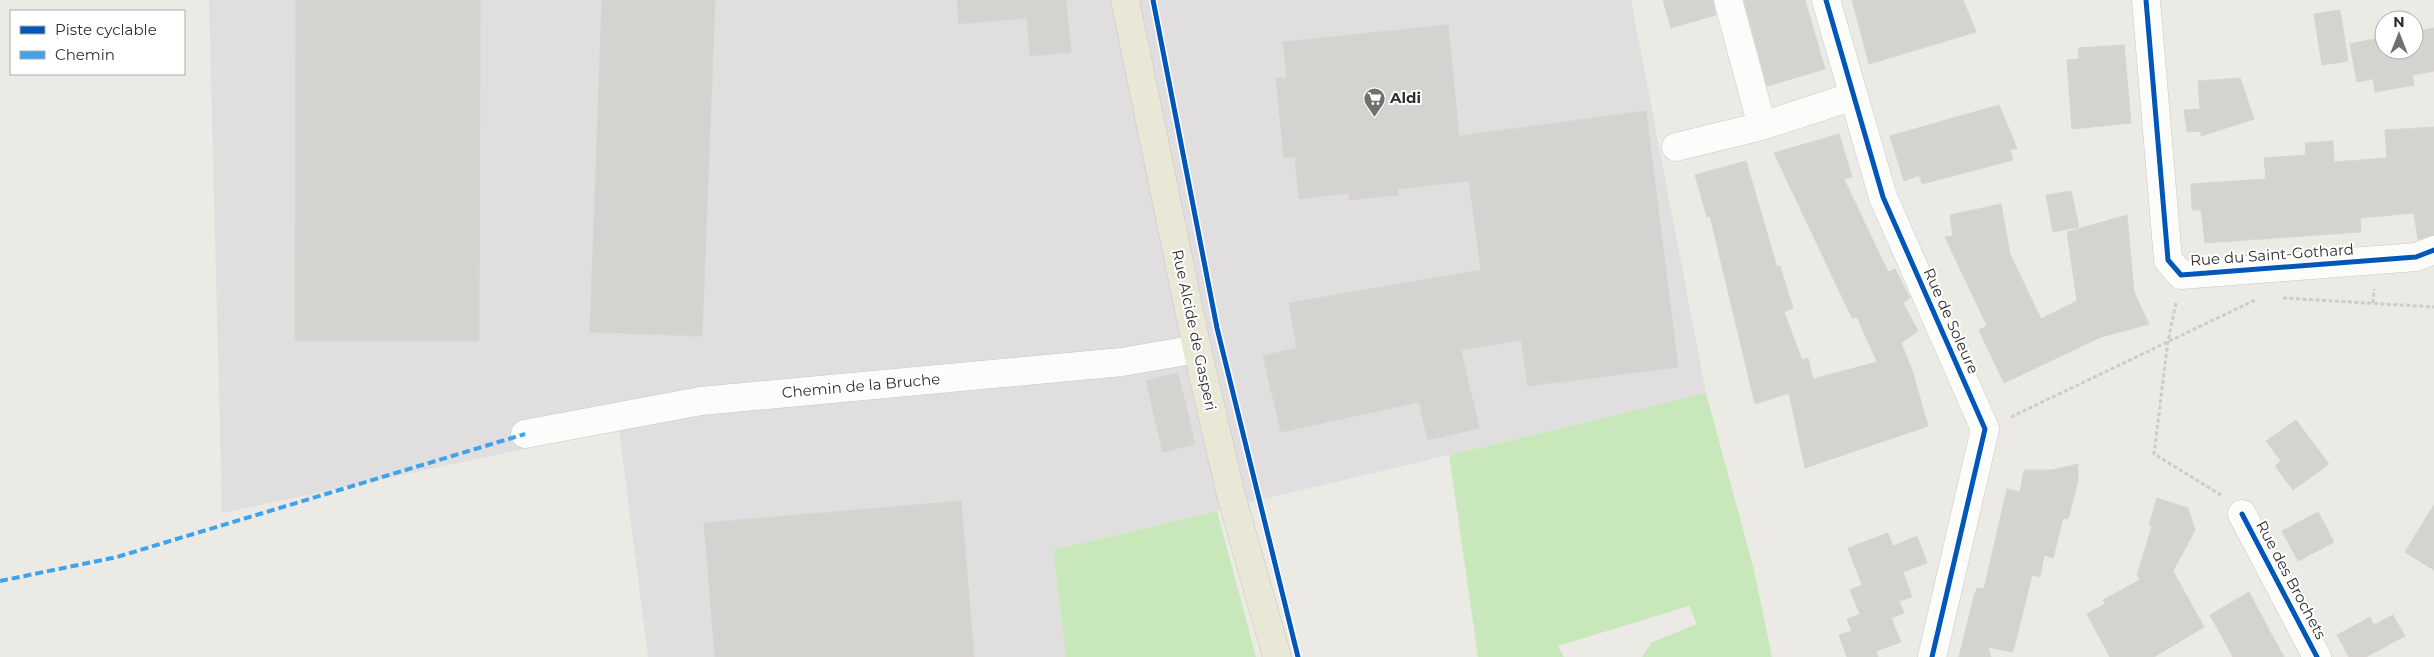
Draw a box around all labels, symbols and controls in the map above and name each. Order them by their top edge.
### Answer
legend [10,10,185,75]
north arrow [2374,10,2424,60]
text: N [2393,13,2405,31]
text: Piste cyclable [55,20,157,39]
text: Chemin [55,45,115,64]
supermarket icon: Aldi [1362,86,1386,117]
place label: Aldi [1389,88,1421,107]
street label: Rue du Saint-Gothard [2189,239,2355,270]
street label: Rue Alcide de Gasperi [1168,248,1221,412]
street label: Rue de Soleure [1920,265,1983,377]
street label: Chemin de la Bruche [781,369,941,402]
street label: Rue des Brochets [2252,517,2331,642]

